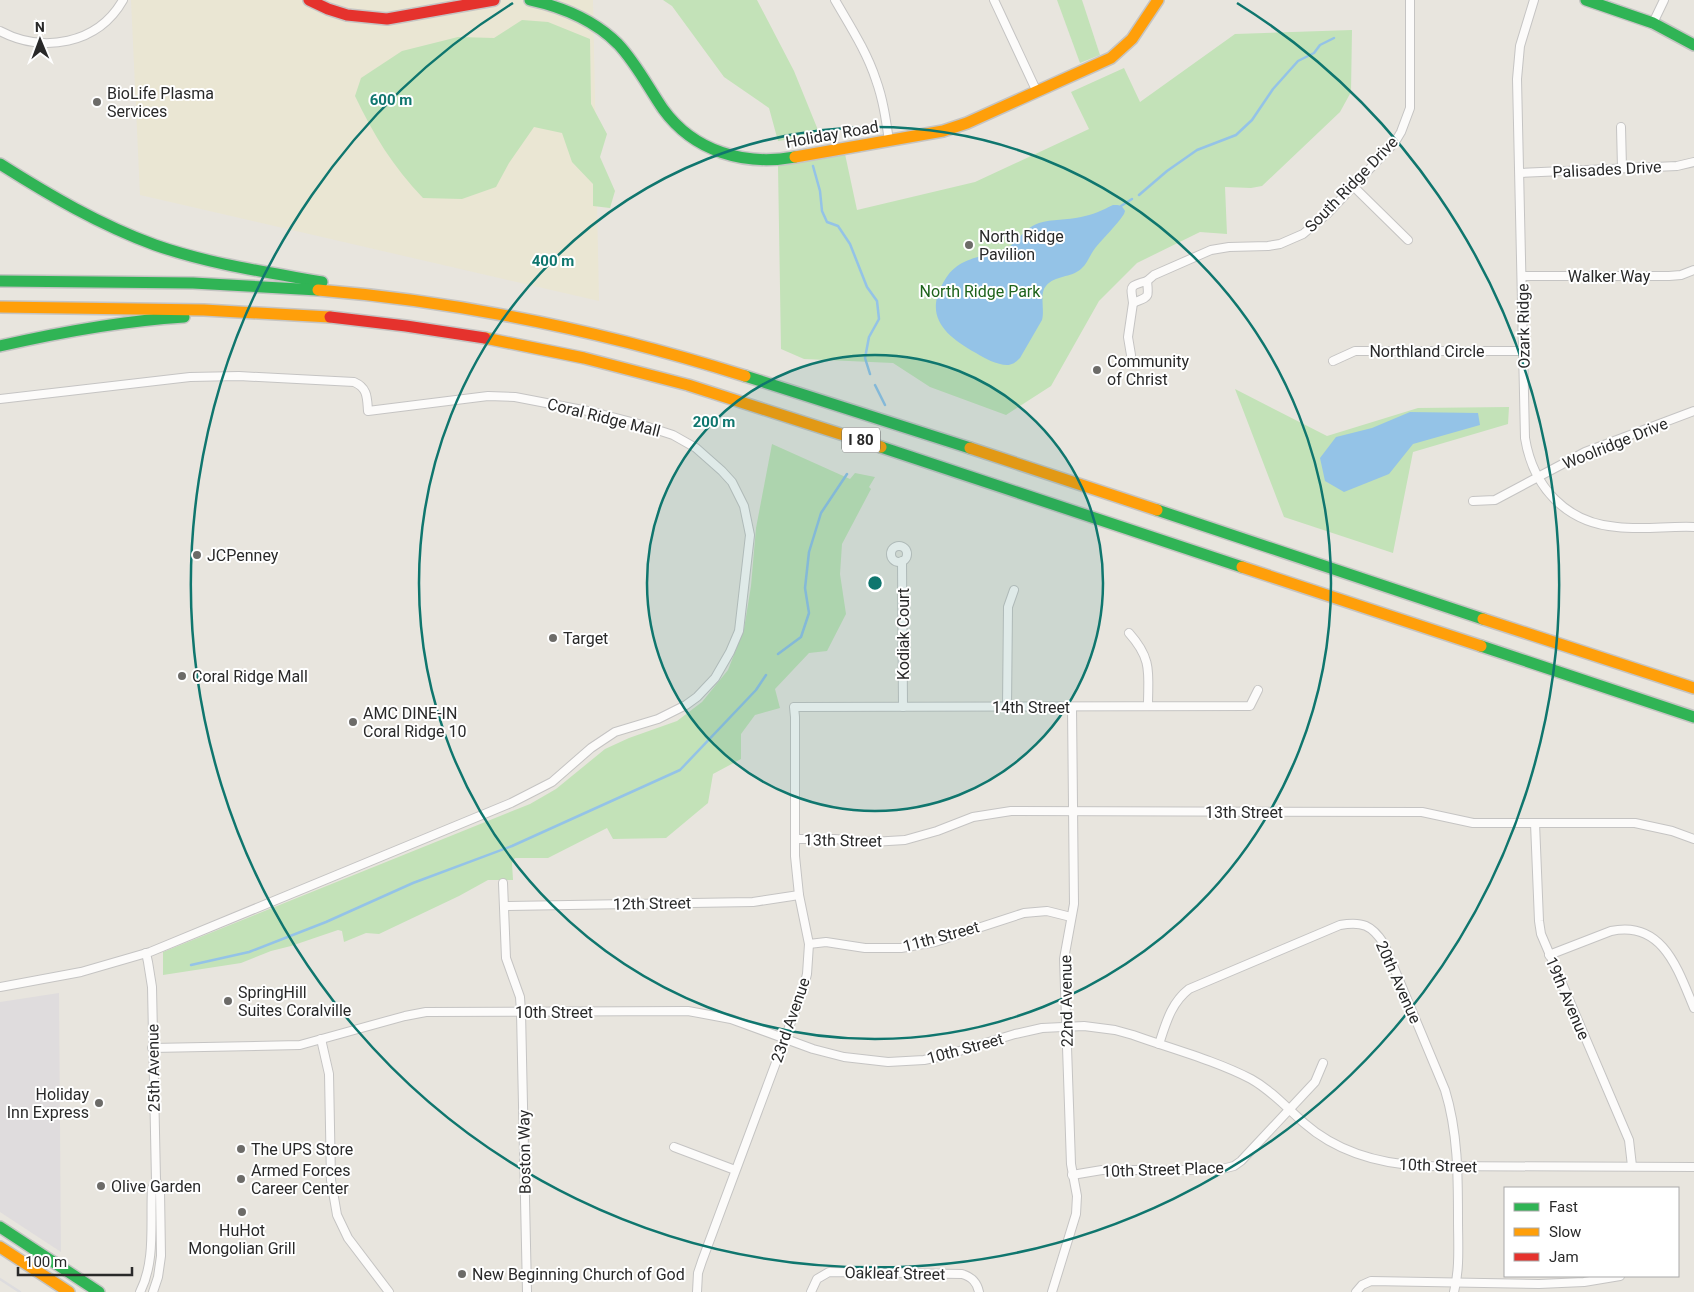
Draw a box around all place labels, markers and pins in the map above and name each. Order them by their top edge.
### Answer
place label: BioLife Plasma Services [107,84,214,121]
marker: BioLife Plasma Services [91,96,103,108]
place label: North Ridge Pavilion [979,227,1064,264]
marker: North Ridge Pavilion [963,239,975,251]
place label: Community of Christ [1107,352,1189,389]
marker: Community of Christ [1091,364,1103,376]
place label: JCPenney [207,546,279,565]
marker: JCPenney [191,549,203,561]
centre of rings [866,574,884,592]
place label: Target [563,629,608,648]
marker: Target [547,632,559,644]
place label: Coral Ridge Mall [192,667,308,686]
marker: Coral Ridge Mall [176,670,188,682]
place label: AMC DINE-IN Coral Ridge 10 [363,704,466,741]
marker: AMC DINE-IN Coral Ridge 10 [347,716,359,728]
place label: SpringHill Suites Coralville [238,983,351,1020]
marker: SpringHill Suites Coralville [222,995,234,1007]
place label: Holiday Inn Express [7,1085,89,1122]
marker: Holiday Inn Express [93,1097,105,1109]
place label: The UPS Store [251,1140,353,1159]
marker: The UPS Store [235,1143,247,1155]
place label: Armed Forces Career Center [251,1161,351,1198]
marker: Armed Forces Career Center [235,1173,247,1185]
place label: Olive Garden [111,1177,201,1196]
marker: Olive Garden [95,1180,107,1192]
marker: HuHot Mongolian Grill [236,1206,248,1218]
place label: HuHot Mongolian Grill [188,1221,296,1258]
place label: New Beginning Church of God [472,1265,685,1284]
marker: New Beginning Church of God [456,1268,468,1280]

